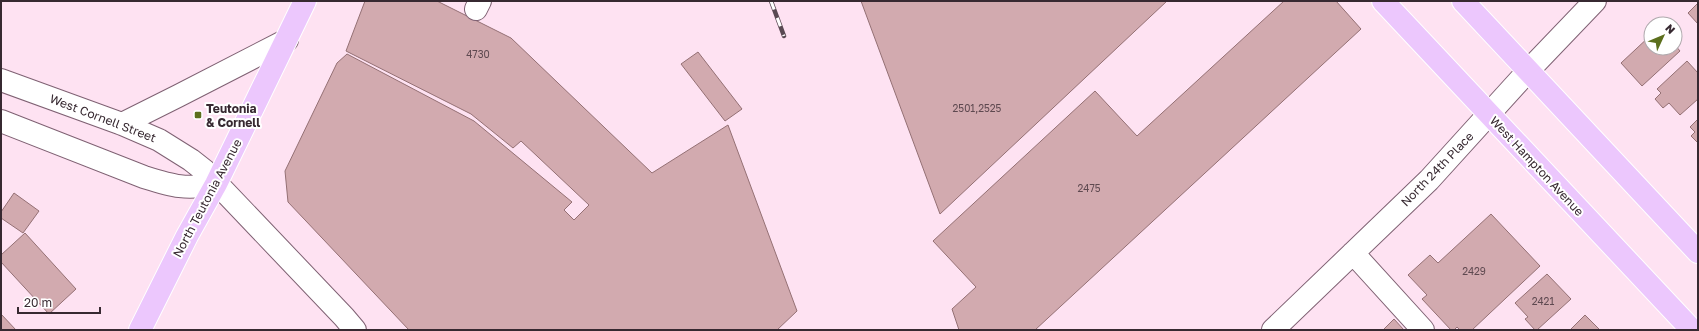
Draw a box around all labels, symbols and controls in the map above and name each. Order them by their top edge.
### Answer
north arrow [1643,16,1683,56]
text: N [1663,21,1678,36]
house number: 4730 [466,48,490,60]
street label: West Cornell Street [48,91,158,145]
place label: Teutonia & Cornell [206,101,260,130]
house number: 2501,2525 [953,102,1002,114]
marker: Teutonia & Cornell [193,110,203,120]
street label: West Hampton Avenue [1487,113,1587,219]
street label: North 24th Place [1398,129,1476,209]
street label: North Teutonia Avenue [169,136,245,260]
house number: 2475 [1078,182,1101,194]
house number: 2429 [1462,265,1486,277]
scale bar [18,289,100,315]
text: 20 m [24,295,52,310]
house number: 2421 [1532,295,1554,307]

